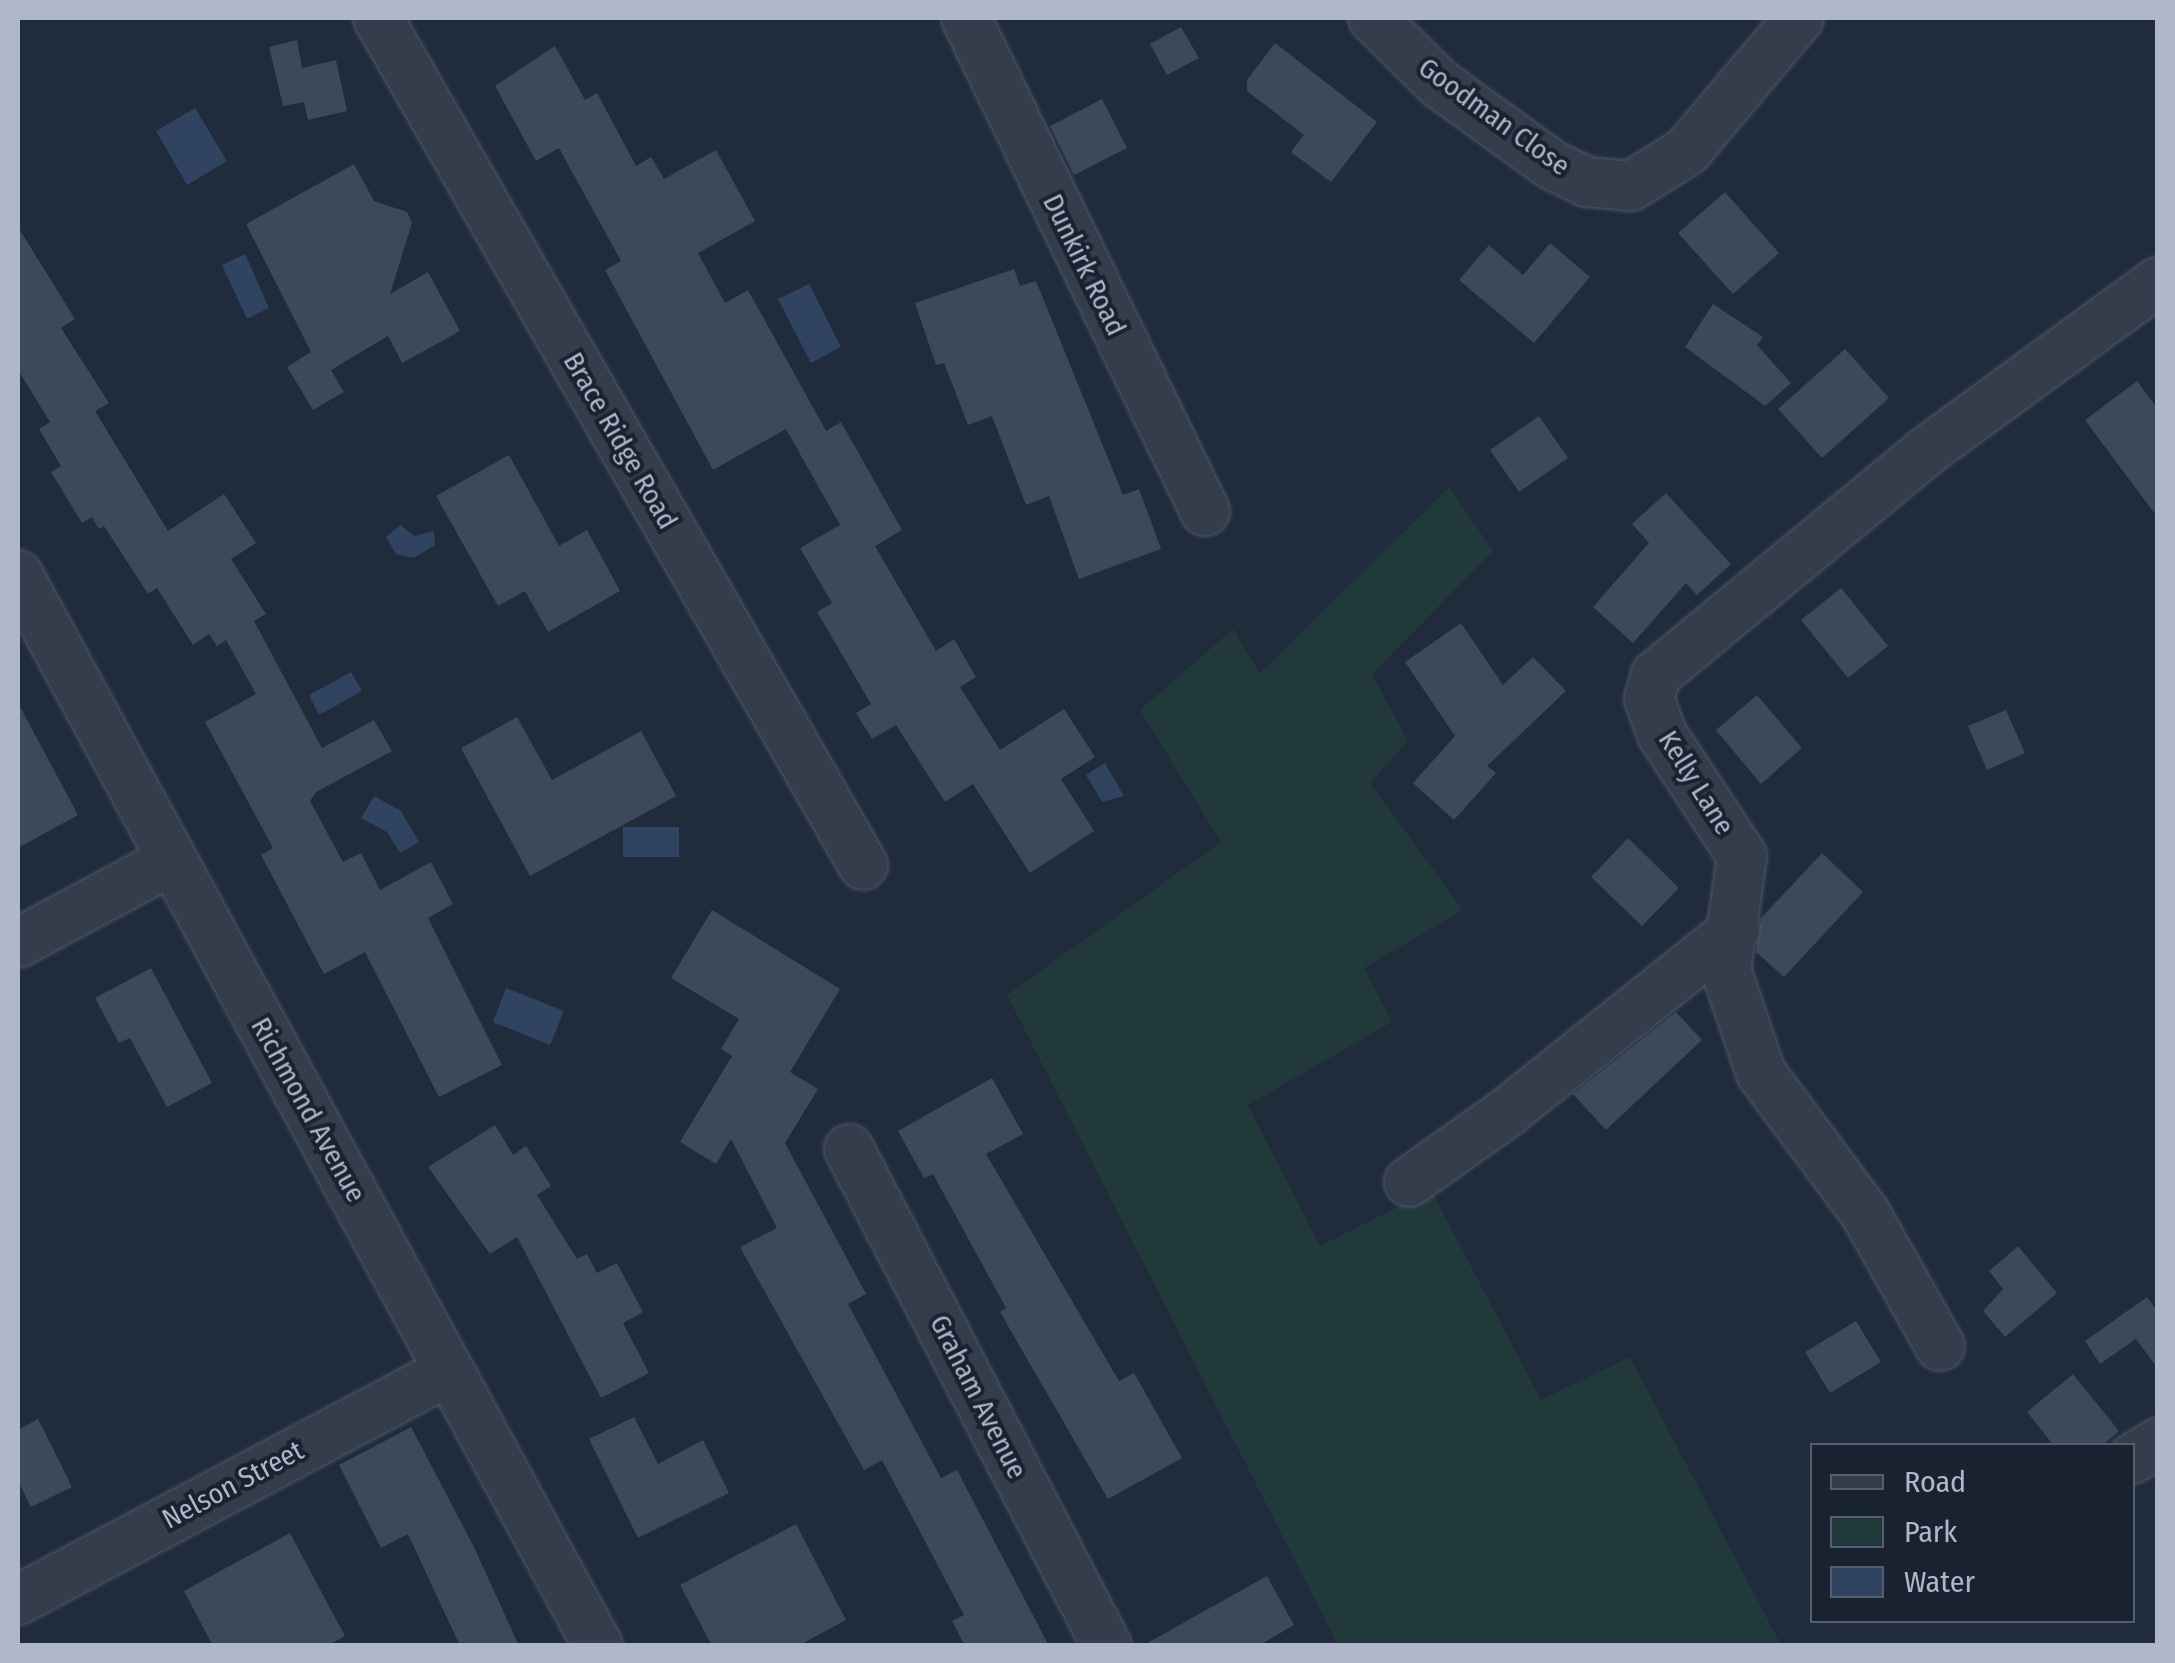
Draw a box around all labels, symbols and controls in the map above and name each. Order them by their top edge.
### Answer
street label: Goodman Close [1412,51,1576,183]
street label: Dunkirk Road [1035,189,1133,341]
street label: Brace Ridge Road [556,347,684,535]
street label: Kelly Lane [1651,725,1741,841]
street label: Richmond Avenue [243,1012,373,1208]
street label: Graham Avenue [922,1309,1034,1485]
street label: Nelson Street [157,1434,309,1536]
legend [1810,1443,2135,1623]
text: Road [1904,1464,1966,1500]
text: Park [1904,1514,1957,1550]
text: Water [1904,1564,1975,1600]

